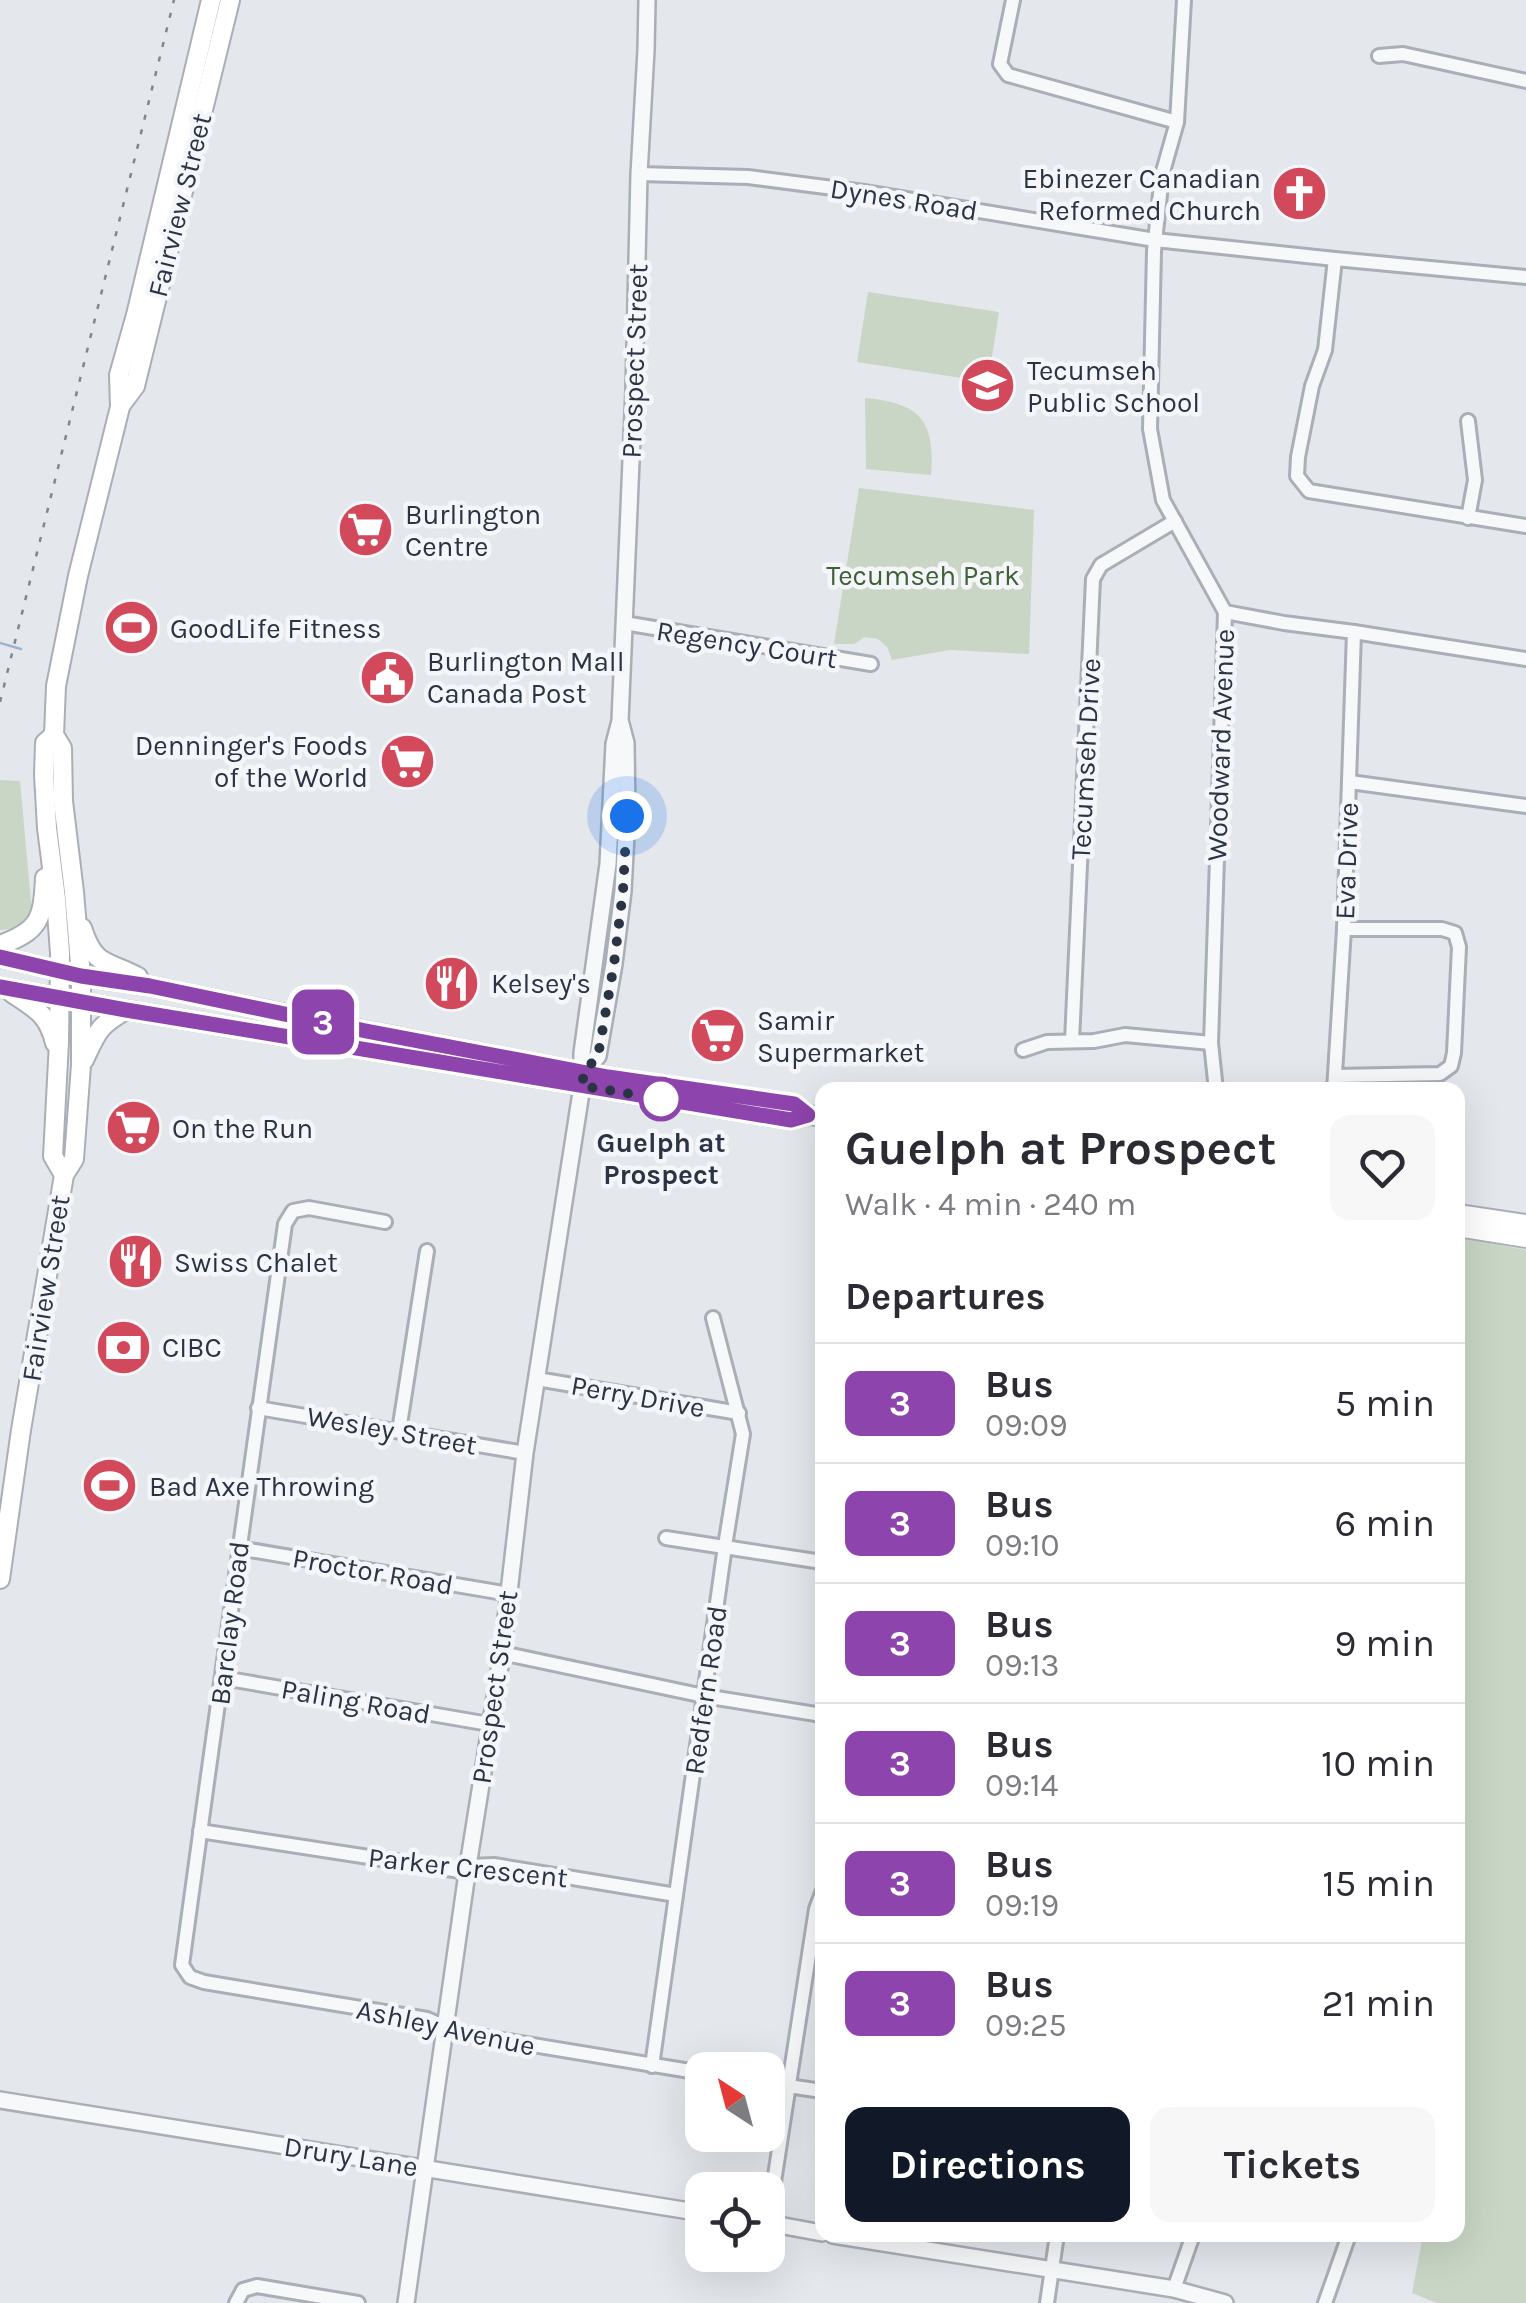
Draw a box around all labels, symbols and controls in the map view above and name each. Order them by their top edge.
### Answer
street label: Fairview Street [141,110,218,301]
place label: Ebinezer Canadian Reformed Church [1022,162,1261,227]
church icon: Ebinezer Canadian Reformed Church [1270,164,1330,224]
street label: Dynes Road [828,172,980,227]
street label: Prospect Street [615,263,654,459]
place label: Tecumseh Public School [1027,354,1200,419]
school or university icon: Tecumseh Public School [958,356,1018,416]
place label: Burlington Centre [405,498,541,563]
supermarket icon: Burlington Centre [336,500,396,560]
park label: Tecumseh Park [826,559,1020,592]
sports icon: GoodLife Fitness [101,598,161,658]
place label: GoodLife Fitness [170,612,382,645]
street label: Regency Court [654,614,840,675]
street label: Woodward Avenue [1200,628,1241,862]
place label: Burlington Mall Canada Post [427,645,625,710]
public building icon: Burlington Mall Canada Post [358,647,418,707]
street label: Tecumseh Drive [1064,657,1107,861]
place label: Denninger's Foods of the World [135,729,368,794]
supermarket icon: Denninger's Foods of the World [377,731,437,791]
your location [602,791,652,841]
street label: Eva Drive [1328,802,1365,920]
restaurant icon: Kelsey's [422,953,482,1013]
place label: Kelsey's [491,967,591,1000]
line badge: 3 [290,990,356,1054]
text: 3 [312,1002,334,1043]
place label: Samir Supermarket [757,1004,924,1069]
supermarket icon: Samir Supermarket [688,1006,748,1066]
marker: Guelph at Prospect [640,1078,682,1120]
supermarket icon: On the Run [103,1098,163,1158]
place label: On the Run [172,1112,313,1145]
button: heart [1330,1115,1435,1220]
text: Guelph at Prospect [845,1120,1276,1176]
place label: Guelph at Prospect [597,1126,725,1191]
text: Walk · 4 min · 240 m [845,1186,1136,1223]
street label: Fairview Street [14,1192,77,1384]
restaurant icon: Swiss Chalet [105,1232,165,1292]
place label: Swiss Chalet [174,1246,338,1279]
text: Departures [845,1274,1045,1319]
bank icon: CIBC [93,1317,153,1377]
place label: CIBC [162,1331,222,1364]
text: Bus [985,1362,1054,1407]
street label: Perry Drive [568,1369,707,1424]
text: 5 min [1335,1381,1435,1426]
text: 3 [889,1383,911,1424]
street label: Wesley Street [304,1399,479,1462]
text: 09:09 [985,1407,1067,1444]
sports icon: Bad Axe Throwing [80,1456,140,1516]
place label: Bad Axe Throwing [149,1470,374,1503]
text: Bus [985,1482,1054,1527]
text: 6 min [1334,1501,1435,1546]
text: 3 [889,1503,911,1544]
text: 09:10 [985,1527,1060,1564]
street label: Barclay Road [203,1539,256,1707]
street label: Proctor Road [290,1541,456,1602]
street label: Prospect Street [465,1588,524,1786]
text: Bus [985,1602,1054,1647]
street label: Redfern Road [677,1603,734,1777]
text: 9 min [1334,1621,1435,1666]
text: 3 [889,1623,911,1664]
text: 09:13 [985,1647,1059,1684]
street label: Paling Road [279,1672,433,1731]
text: Bus [985,1722,1054,1767]
text: 10 min [1321,1741,1435,1786]
text: 3 [889,1743,911,1784]
text: 09:14 [985,1767,1058,1804]
street label: Parker Crescent [366,1841,569,1894]
text: Bus [985,1842,1054,1887]
text: 15 min [1322,1861,1435,1906]
text: 3 [889,1863,911,1904]
text: 09:19 [985,1887,1059,1924]
text: Bus [985,1962,1054,2007]
text: 21 min [1322,1981,1435,2026]
text: 3 [889,1983,911,2024]
street label: Ashley Avenue [354,1992,538,2063]
text: 09:25 [985,2007,1067,2044]
north arrow [685,2052,785,2152]
map controls [685,2052,785,2272]
button: Directions [845,2107,1130,2222]
button: Tickets [1150,2107,1435,2222]
street label: Drury Lane [282,2130,420,2183]
button: locate [685,2172,785,2272]

